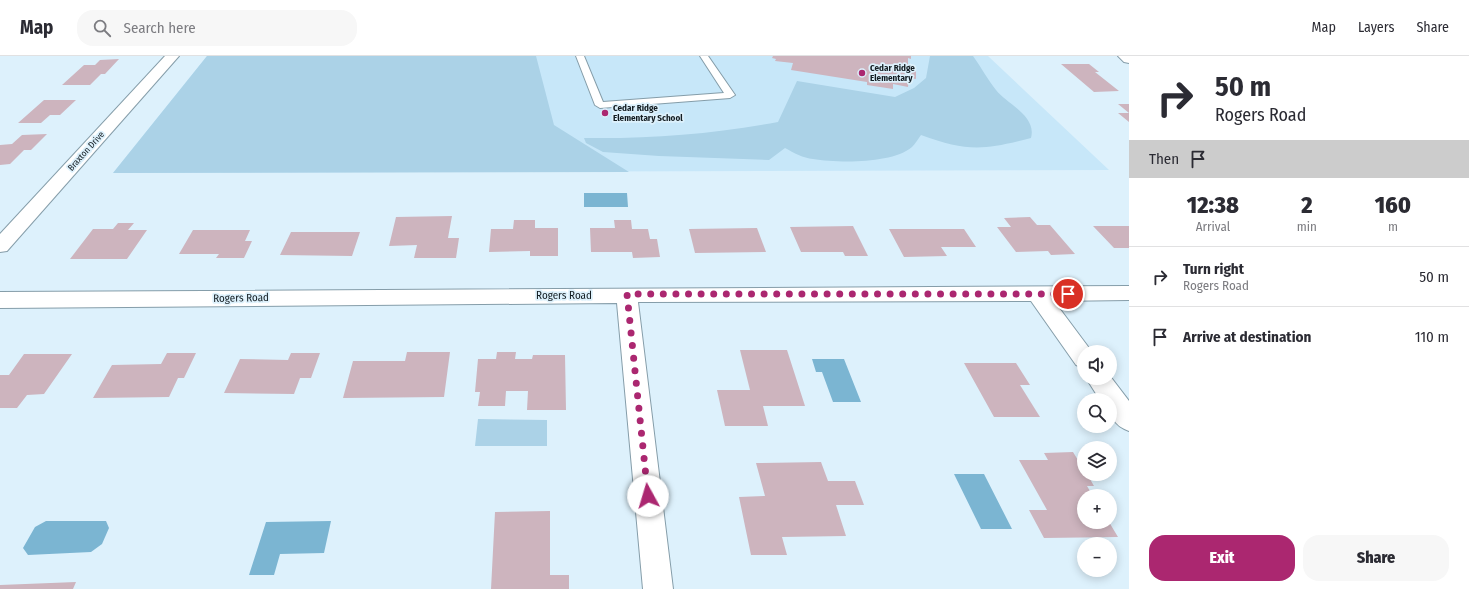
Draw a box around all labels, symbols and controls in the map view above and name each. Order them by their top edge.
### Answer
search box [77,10,357,46]
text: Map [20,16,53,39]
icon: search [91,17,113,39]
text: Search here [123,19,196,37]
text: Map [1312,19,1336,36]
text: Layers [1358,19,1394,36]
text: Share [1416,19,1449,36]
place label: Cedar Ridge Elementary [870,63,915,83]
marker: Cedar Ridge Elementary [857,68,867,78]
text: 50 m [1215,70,1271,103]
icon: right [1149,72,1201,124]
place label: Cedar Ridge Elementary School [613,103,683,123]
text: Rogers Road [1215,104,1306,126]
marker: Cedar Ridge Elementary School [600,108,610,118]
street label: Braxton Drive [66,129,107,173]
icon: arrive [1187,148,1209,170]
text: Then [1149,150,1179,168]
text: 12:38 [1187,191,1239,219]
text: 2 [1301,191,1312,219]
text: 160 [1375,191,1411,219]
text: Arrival [1196,219,1230,234]
text: min [1297,219,1317,234]
text: m [1388,219,1398,234]
text: Turn right [1183,260,1244,278]
icon: right [1149,266,1171,288]
text: 50 m [1419,268,1449,286]
pin [1051,277,1085,311]
text: Rogers Road [1183,278,1249,293]
icon: arrive [1057,283,1079,305]
street label: Rogers Road [536,289,592,302]
street label: Rogers Road [213,291,269,305]
icon: arrive [1149,326,1171,348]
text: Arrive at destination [1183,328,1311,346]
text: 110 m [1415,328,1449,346]
map controls [1077,345,1117,577]
button: sound [1077,345,1117,385]
button: search [1077,393,1117,433]
button: layers [1077,441,1117,481]
position arrow [627,475,669,517]
button: + [1077,489,1117,529]
button: Exit [1149,535,1295,581]
button: Share [1303,535,1449,581]
button: − [1077,537,1117,577]

